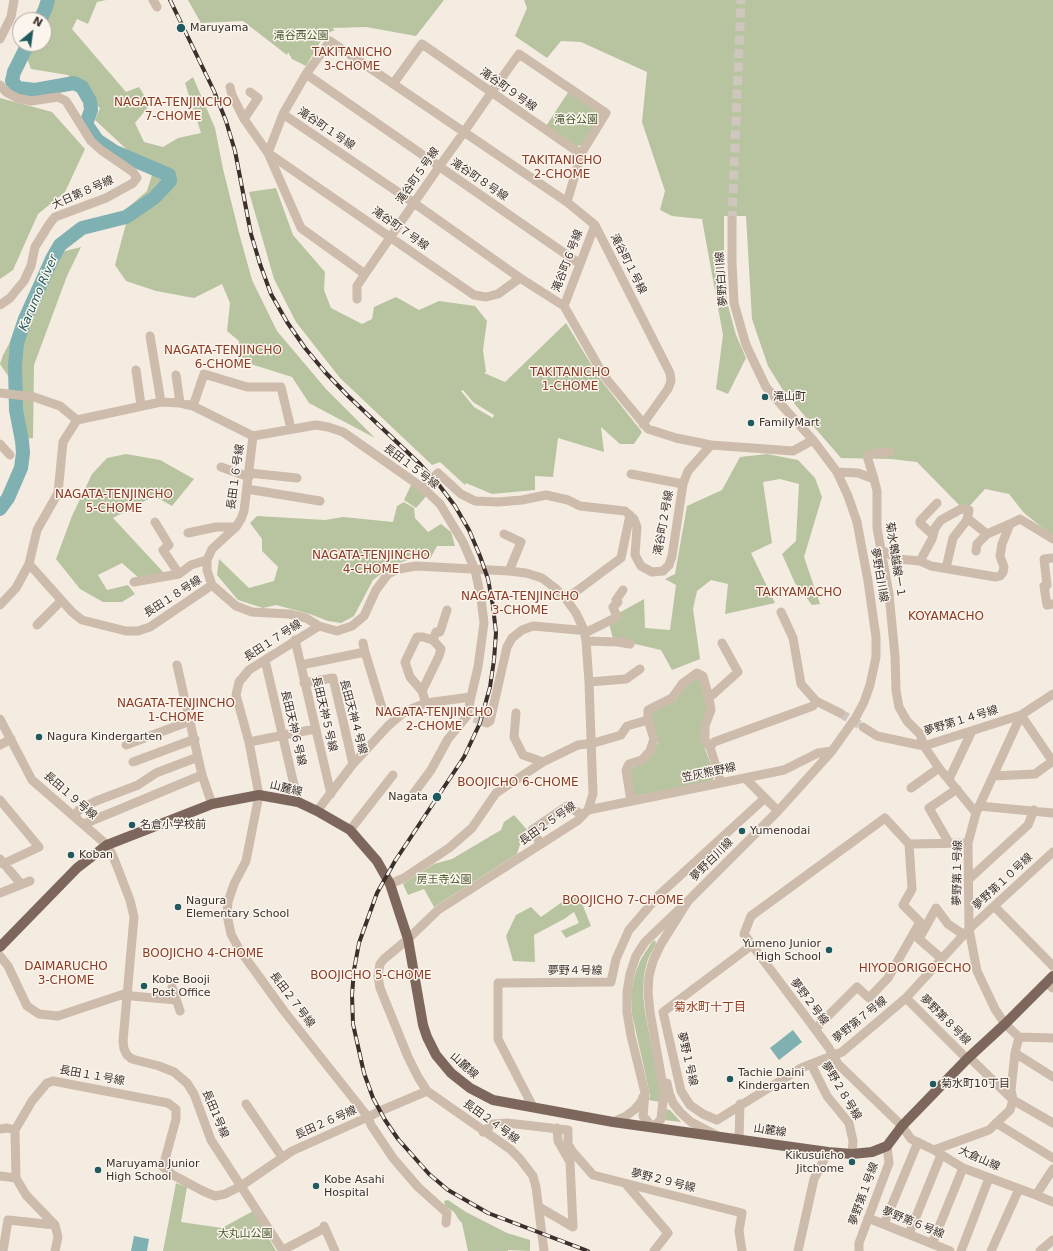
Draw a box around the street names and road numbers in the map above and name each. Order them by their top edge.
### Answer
street label: 滝谷町９号線 [477,66,539,114]
street label: 滝谷町１号線 [295,105,357,153]
street label: 滝谷町５号線 [394,145,442,207]
street label: 滝谷町８号線 [448,156,510,204]
street label: 大日第８号線 [50,174,116,212]
street label: 滝谷町７号線 [369,205,431,253]
street label: 滝谷町６号線 [550,228,586,294]
street label: 滝谷町１号線 [607,232,649,296]
street label: 夢野白川線 [713,251,731,307]
street label: 長田１５号線 [381,442,441,492]
street label: 長田１６号線 [225,443,247,511]
street label: 滝谷町２号線 [652,489,676,557]
street label: 菊水鵯越線ー１ [882,521,908,599]
street label: 夢野白川線 [868,547,890,603]
street label: 長田１８号線 [142,573,204,621]
street label: 長田１７号線 [242,617,304,665]
street label: 長田天神５号線 [309,675,339,753]
street label: 長田天神４号線 [337,678,369,756]
street label: 長田天神６号線 [278,689,308,767]
street label: 夢野第１４号線 [922,703,1000,739]
street label: 笠灰熊野線 [681,761,737,785]
street label: 長田１９号線 [41,769,99,823]
street label: 山麓線 [268,779,304,799]
street label: 長田２５号線 [517,800,579,848]
street label: 夢野白川線 [688,836,736,884]
street label: 夢野第１号線 [951,840,965,906]
street label: 夢野第１０号線 [970,851,1036,913]
street label: 夢野４号線 [548,964,602,978]
street label: 長田２７号線 [267,970,317,1030]
street label: 夢野２号線 [787,976,831,1028]
street label: 夢野第８号線 [917,992,973,1048]
street label: 夢野第７号線 [830,994,890,1046]
street label: 夢野１号線 [674,1031,700,1087]
street label: 山麓線 [447,1050,481,1082]
street label: 夢野２８号線 [818,1059,864,1123]
street label: 長田１１号線 [58,1064,126,1088]
street label: 長田1号線 [199,1088,231,1140]
street label: 長田２４号線 [460,1097,522,1147]
street label: 長田２６号線 [293,1104,359,1142]
street label: 山麓線 [753,1122,787,1140]
street label: 大倉山線 [956,1144,1002,1174]
street label: 夢野第１号線 [847,1161,881,1227]
street label: 夢野２９号線 [629,1167,697,1195]
street label: 夢野第６号線 [880,1205,946,1241]

